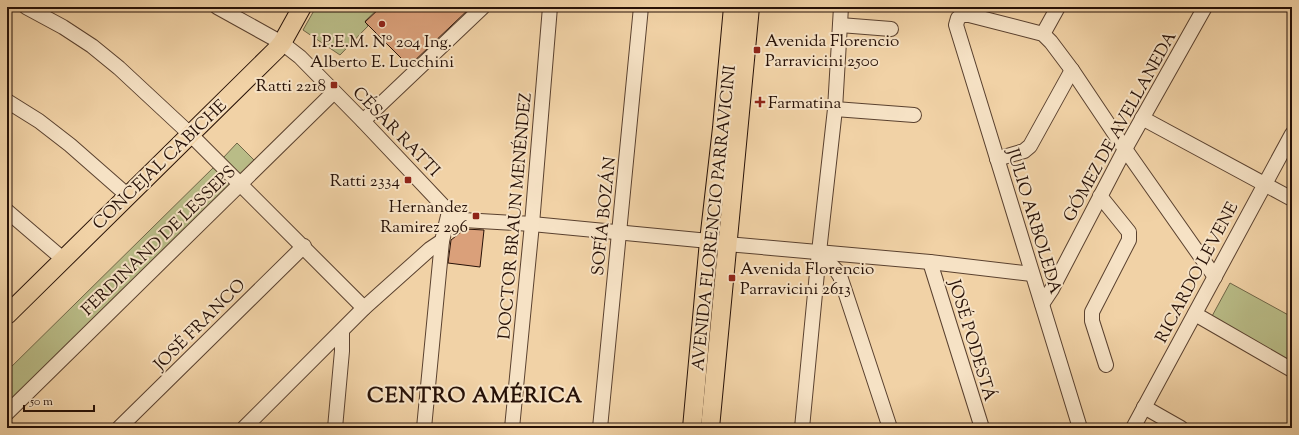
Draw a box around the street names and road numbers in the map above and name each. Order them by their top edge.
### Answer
street label: GÓMEZ DE AVELLANEDA [1058,27,1183,227]
street label: AVENIDA FLORENCIO PARRAVICINI [687,64,743,372]
street label: CÉSAR RATTI [346,82,445,183]
street label: DOCTOR BRAUN MENÉNDEZ [493,92,539,340]
street label: CONCEJAL CABICHE [88,95,233,236]
street label: JULIO ARBOLEDA [999,145,1067,297]
street label: SOFÍA BOZÁN [587,156,623,277]
street label: FERDINAND DE LESSEPS [77,161,242,322]
street label: RICARDO LEVENE [1150,198,1245,348]
street label: JOSÉ FRANCO [149,274,252,377]
street label: JOSÉ PODESTÁ [941,276,1001,404]

